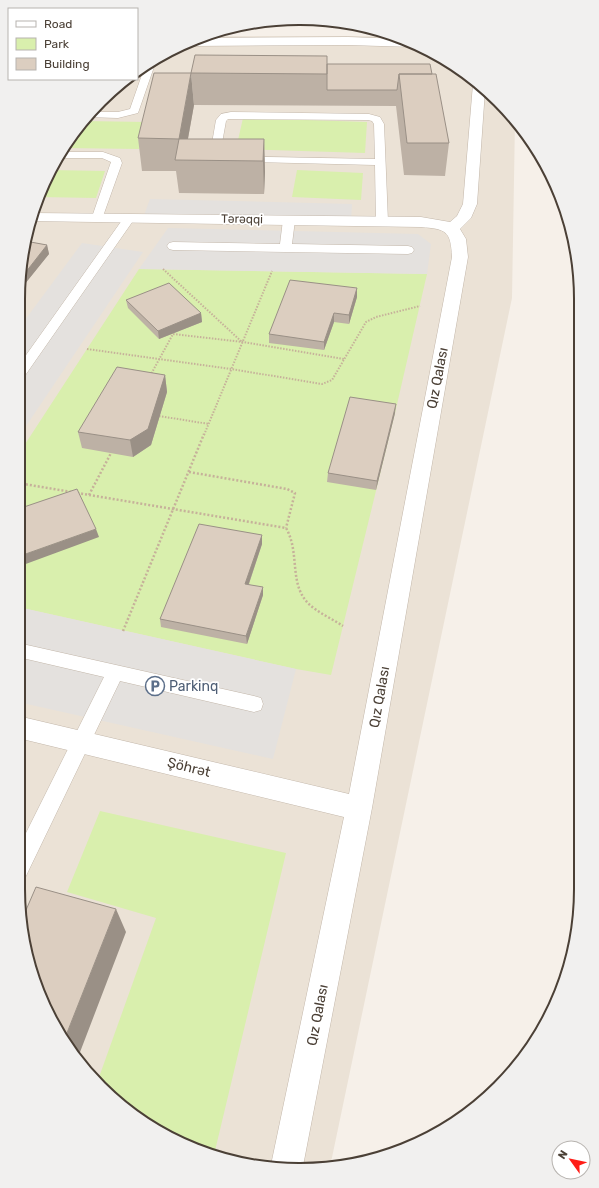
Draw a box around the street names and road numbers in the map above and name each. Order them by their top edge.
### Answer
street label: Tərəqqi [221,212,263,226]
street label: Qız Qalası [423,346,452,410]
street label: Qız Qalası [366,665,393,729]
street label: Şöhrət [166,754,213,781]
street label: Qız Qalası [303,983,332,1047]

